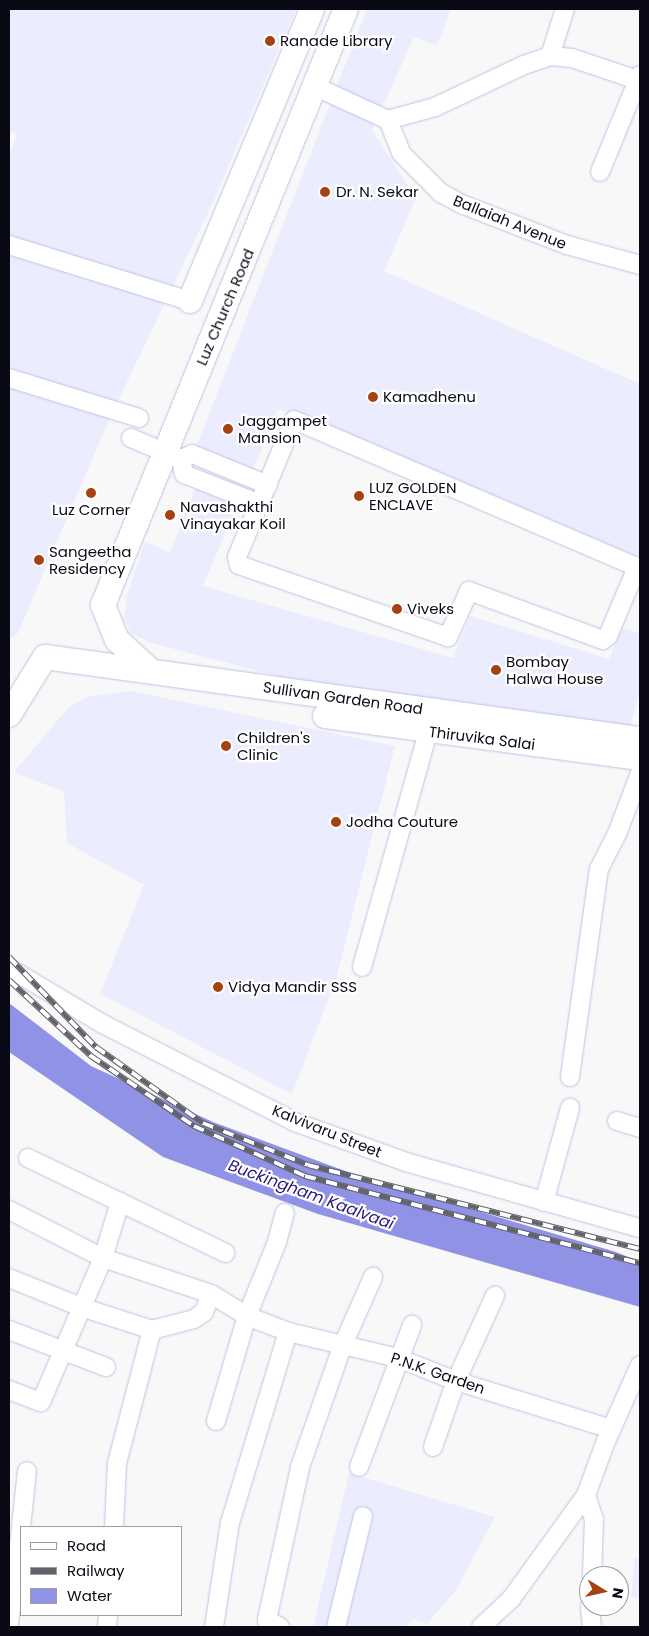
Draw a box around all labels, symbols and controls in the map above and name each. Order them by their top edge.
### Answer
place label: Ranade Library [280,32,393,50]
marker: Ranade Library [264,35,276,47]
place label: Dr. N. Sekar [336,183,419,201]
marker: Dr. N. Sekar [318,185,332,199]
street label: Ballaiah Avenue [451,191,569,253]
street label: Luz Church Road [192,246,258,368]
place label: Kamadhenu [383,388,476,406]
marker: Kamadhenu [367,391,379,403]
place label: Jaggampet Mansion [238,411,327,446]
marker: Jaggampet Mansion [222,423,234,435]
place label: LUZ GOLDEN ENCLAVE [369,478,457,513]
marker: Luz Corner [85,487,97,499]
marker: LUZ GOLDEN ENCLAVE [353,490,365,502]
place label: Navashakthi Vinayakar Koil [180,497,286,532]
place label: Luz Corner [52,501,130,519]
marker: Navashakthi Vinayakar Koil [164,509,176,521]
place label: Sangeetha Residency [49,542,131,577]
marker: Sangeetha Residency [33,554,45,566]
place label: Viveks [407,600,454,618]
marker: Viveks [391,603,403,615]
place label: Bombay Halwa House [506,652,603,687]
marker: Bombay Halwa House [490,664,502,676]
street label: Sullivan Garden Road [262,678,424,718]
street label: Thiruvika Salai [428,723,536,753]
place label: Children's Clinic [237,728,310,763]
marker: Children's Clinic [219,739,233,753]
place label: Jodha Couture [346,813,458,831]
marker: Jodha Couture [330,816,342,828]
place label: Vidya Mandir SSS [228,978,357,996]
marker: Vidya Mandir SSS [212,981,224,993]
street label: Kalvivaru Street [270,1101,384,1161]
water label: Buckingham Kaalvaai [225,1156,397,1234]
street label: P.N.K. Garden [389,1349,487,1397]
legend [20,1526,182,1616]
text: Road [67,1535,106,1556]
text: Railway [67,1560,125,1581]
north arrow [579,1566,629,1616]
text: Water [67,1585,112,1606]
text: N [607,1586,629,1600]

